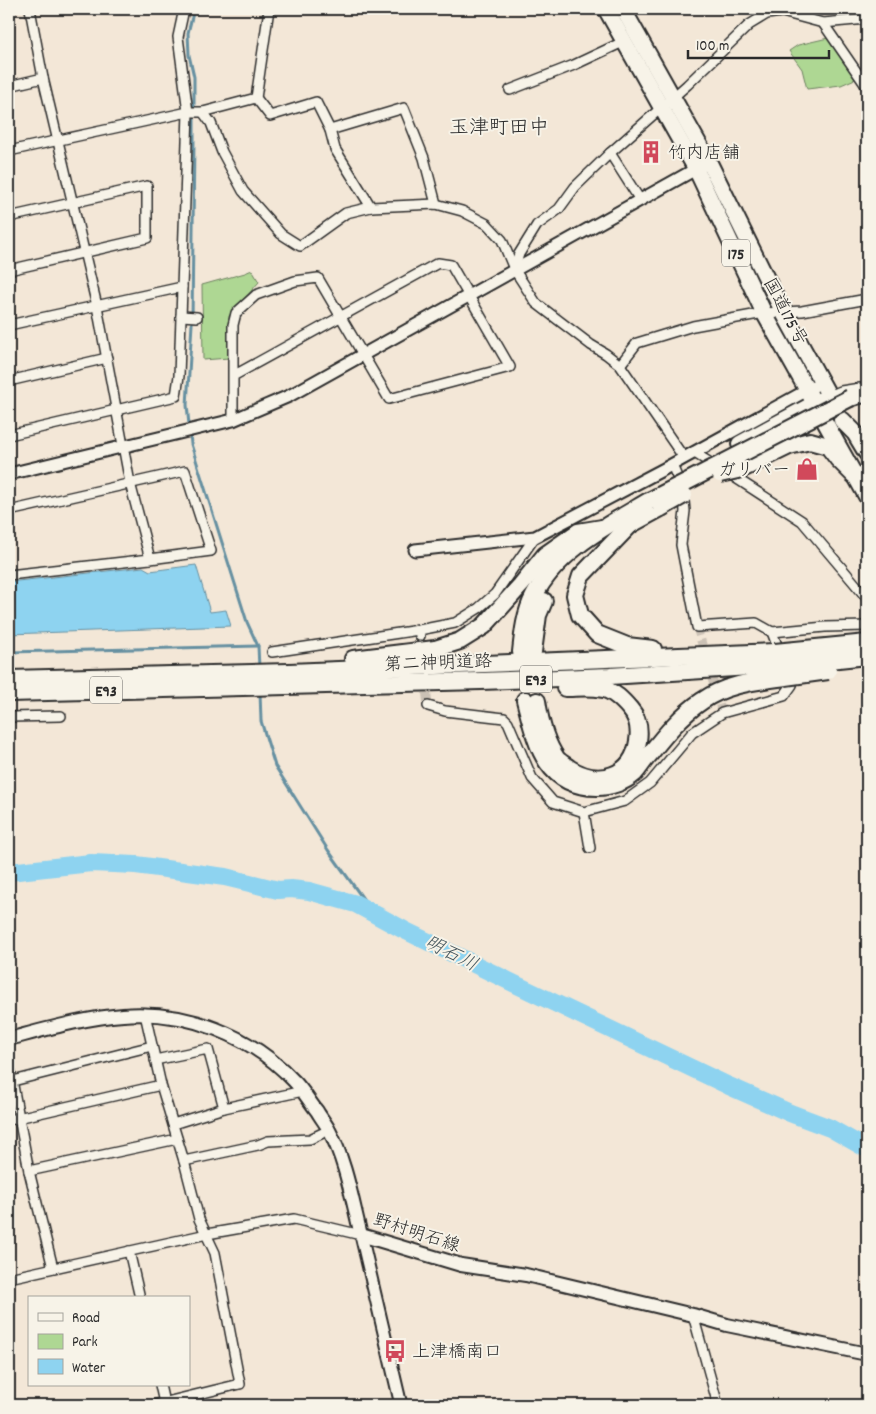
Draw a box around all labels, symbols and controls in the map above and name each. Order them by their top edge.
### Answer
scale bar [688,28,830,60]
text: 100 m [696,36,729,58]
district label: 玉津町田中 [449,115,549,143]
building icon: 竹内店舗 [638,139,664,165]
place label: 竹内店舗 [668,142,740,167]
road number: 175 [722,240,750,266]
street label: 国道175号 [756,274,812,350]
shop icon: ガリバー [794,456,820,482]
place label: ガリバー [718,459,790,484]
street label: 第二神明道路 [384,650,492,679]
road number: E93 [520,666,552,692]
road number: E93 [90,676,122,704]
water label: 明石川 [419,930,482,980]
street label: 野村明石線 [370,1209,463,1260]
legend [28,1296,190,1386]
text: Road [72,1308,100,1330]
text: Park [72,1332,98,1354]
bus stop icon: 上津橋南口 [382,1338,408,1364]
place label: 上津橋南口 [412,1341,502,1366]
text: Water [72,1358,106,1380]

